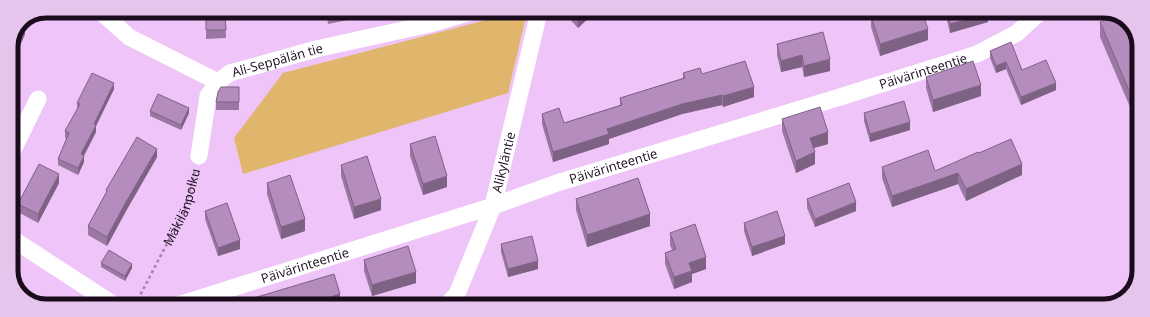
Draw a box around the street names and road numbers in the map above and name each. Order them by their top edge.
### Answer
street label: Ali-Seppälän tie [230,39,325,81]
street label: Päivärinteentie [877,49,969,93]
street label: Alikyläntie [487,130,519,194]
street label: Päivärinteentie [567,144,660,188]
street label: Mäkilänpolku [159,167,204,249]
street label: Päivärinteentie [259,243,351,287]

